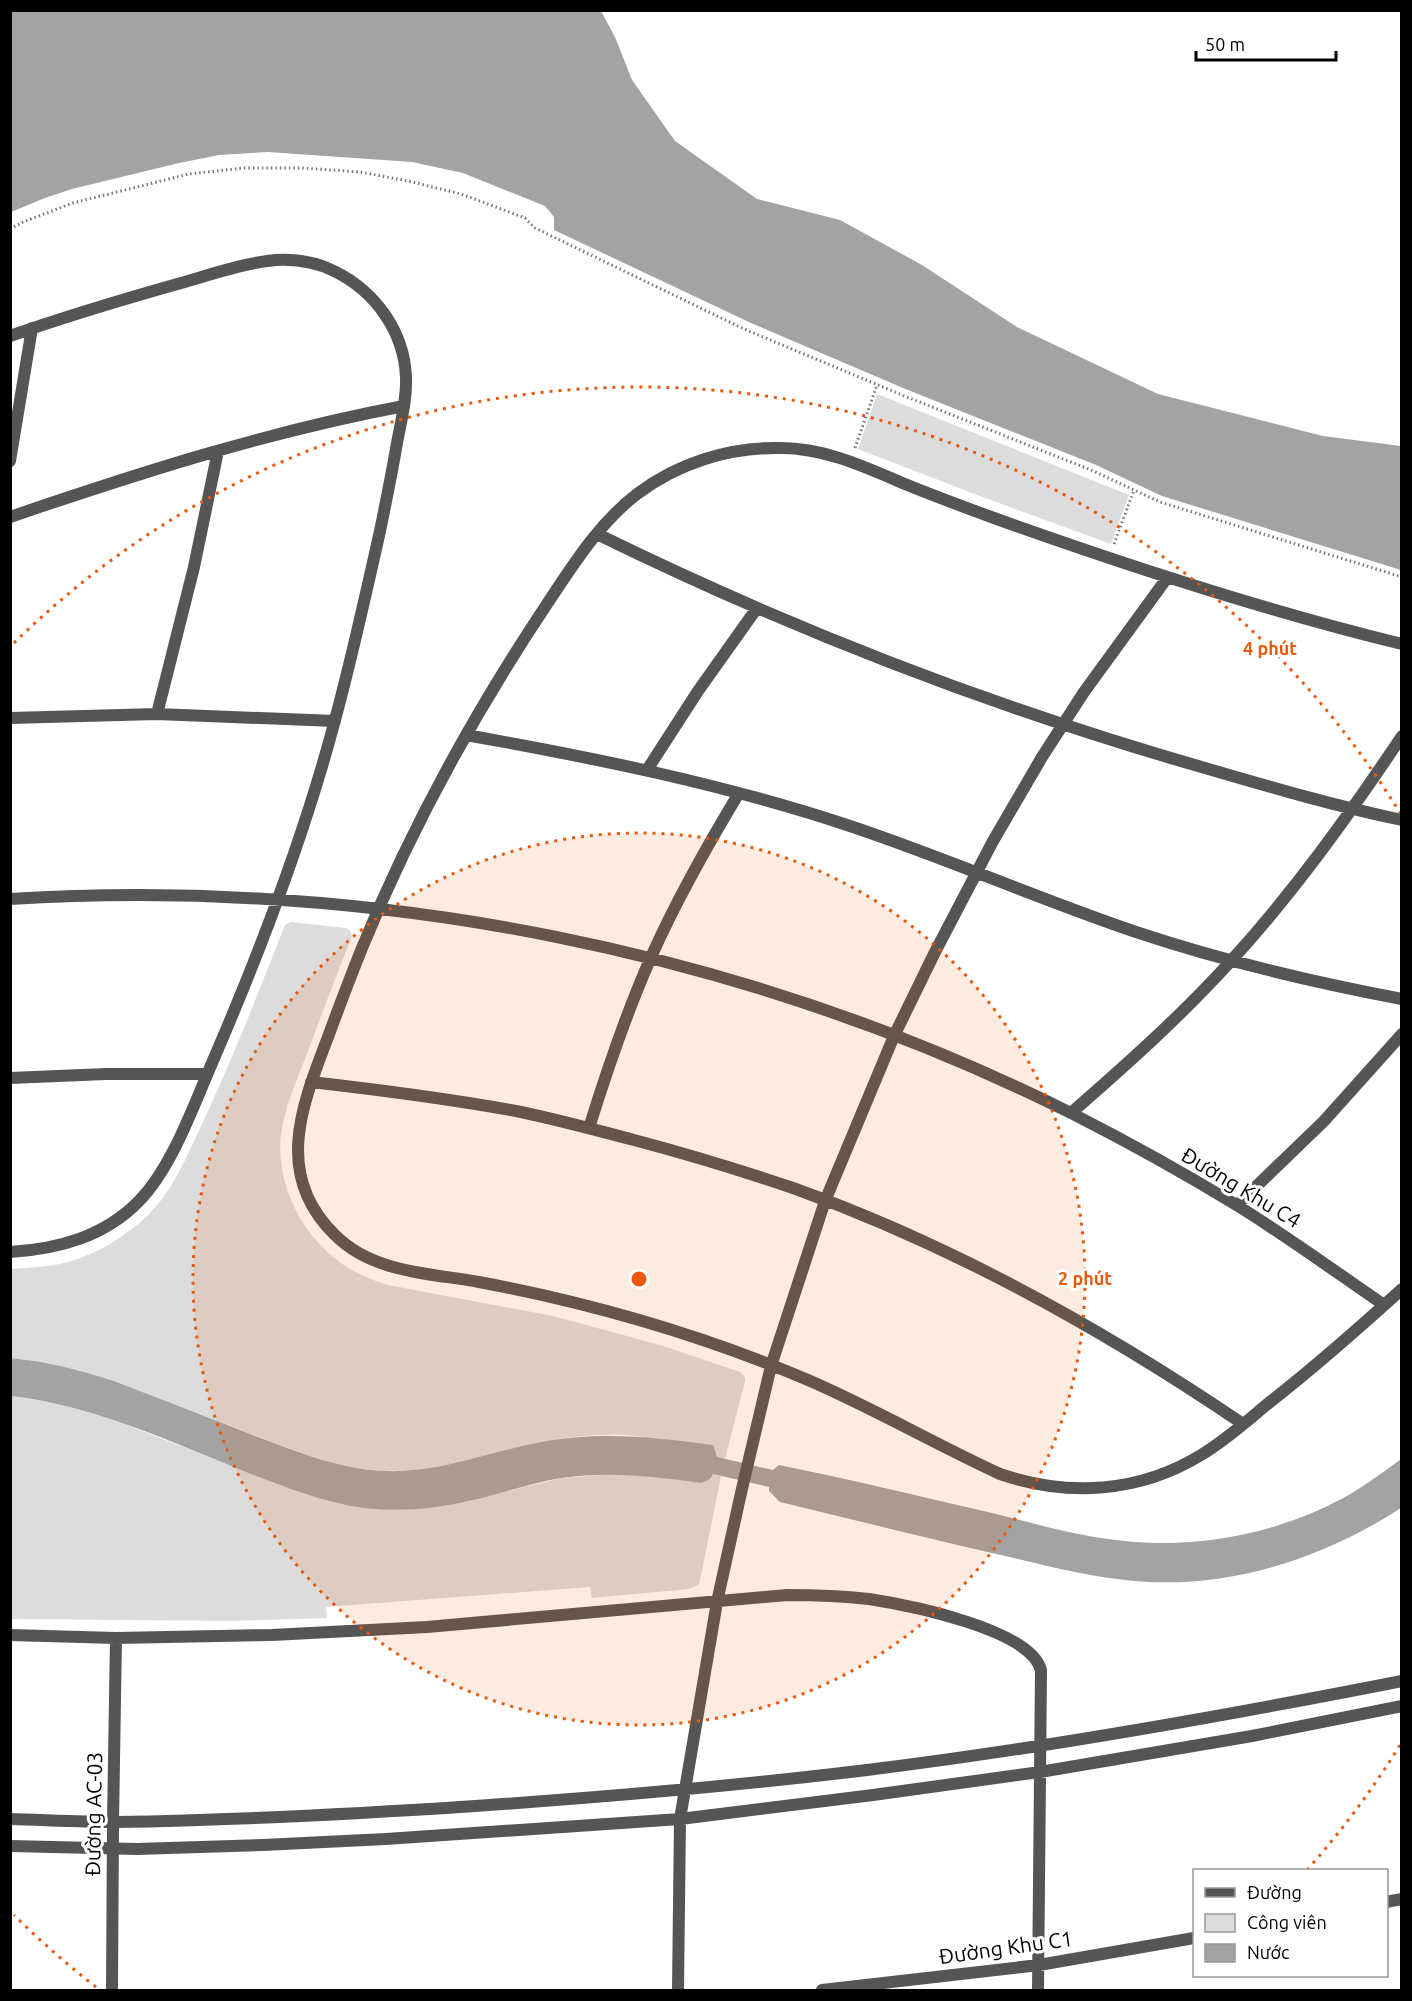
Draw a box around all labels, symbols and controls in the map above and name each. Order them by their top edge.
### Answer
scale bar [1196,24,1336,62]
text: 50 m [1205,34,1245,54]
text: 4 phút [1243,638,1297,658]
street label: Đường Khu C4 [1177,1142,1306,1232]
text: 2 phút [1058,1268,1112,1288]
centre of rings [629,1269,649,1289]
street label: Đường AC-03 [80,1752,106,1876]
legend [1193,1869,1388,1977]
text: Đường [1247,1882,1302,1902]
text: Công viên [1247,1912,1327,1932]
street label: Đường Khu C1 [937,1926,1074,1968]
text: Nước [1247,1942,1289,1962]

